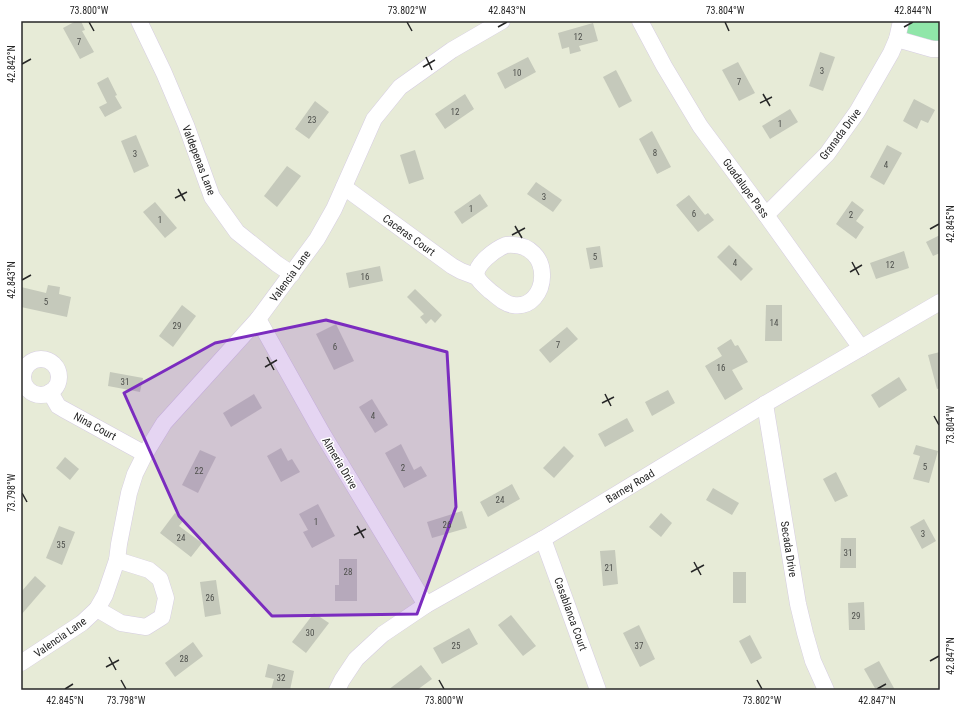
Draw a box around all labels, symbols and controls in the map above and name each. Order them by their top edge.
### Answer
text: 73.800°W [70,5,109,16]
text: 73.802°W [388,5,427,16]
text: 42.843°N [488,5,526,16]
text: 73.804°W [706,5,745,16]
text: 42.844°N [894,5,932,16]
house number: 12 [574,32,583,42]
house number: 7 [77,37,82,47]
text: 42.842°N [6,45,17,83]
house number: 3 [820,66,824,76]
house number: 10 [513,68,521,78]
house number: 7 [737,77,742,87]
street label: Granada Drive [817,106,864,162]
house number: 12 [451,107,460,117]
house number: 23 [308,115,316,125]
house number: 1 [778,119,782,129]
street label: Valdepenas Lane [179,123,218,197]
house number: 8 [653,148,657,158]
house number: 3 [133,149,137,159]
street label: Guadalupe Pass [720,156,771,220]
house number: 4 [884,160,889,170]
house number: 3 [542,192,546,202]
house number: 1 [469,204,473,214]
text: 42.845°N [945,205,956,243]
house number: 6 [692,209,696,219]
house number: 2 [849,210,854,220]
street label: Caceras Court [380,212,437,259]
house number: 1 [158,215,162,225]
street label: Valencia Lane [267,248,313,305]
house number: 5 [593,252,598,262]
house number: 4 [733,258,738,268]
house number: 12 [886,260,895,270]
text: 42.843°N [6,261,17,299]
house number: 16 [361,272,369,282]
house number: 5 [44,297,49,307]
house number: 14 [770,318,779,328]
house number: 29 [173,321,181,331]
house number: 7 [556,340,561,350]
house number: 6 [333,342,337,352]
house number: 16 [717,363,725,373]
house number: 31 [121,377,129,387]
text: 73.804°W [945,405,956,444]
street label: Nina Court [71,410,118,443]
house number: 4 [371,411,376,421]
street label: Almeria Drive [319,435,360,491]
house number: 5 [923,462,928,472]
house number: 2 [401,463,406,473]
house number: 22 [195,466,204,476]
street label: Barney Road [604,467,657,506]
text: 73.798°W [6,473,17,512]
house number: 24 [496,495,505,505]
house number: 1 [314,517,318,527]
house number: 26 [443,520,451,530]
street label: Secada Drive [778,520,799,578]
house number: 3 [921,529,925,539]
house number: 24 [177,533,186,543]
house number: 35 [57,540,66,550]
house number: 31 [844,548,852,558]
house number: 21 [605,563,613,573]
house number: 28 [344,567,352,577]
street label: Casablanca Court [551,576,590,653]
house number: 26 [206,593,214,603]
house number: 29 [852,611,860,621]
street label: Valencia Lane [32,615,89,660]
house number: 30 [306,628,314,638]
text: 42.847°N [945,637,956,675]
house number: 25 [452,641,461,651]
house number: 37 [635,641,644,651]
house number: 28 [180,654,188,664]
house number: 32 [277,673,286,683]
text: 42.845°N [46,695,84,706]
text: 73.798°W [107,695,146,706]
text: 73.800°W [425,695,464,706]
text: 73.802°W [743,695,782,706]
text: 42.847°N [858,695,896,706]

